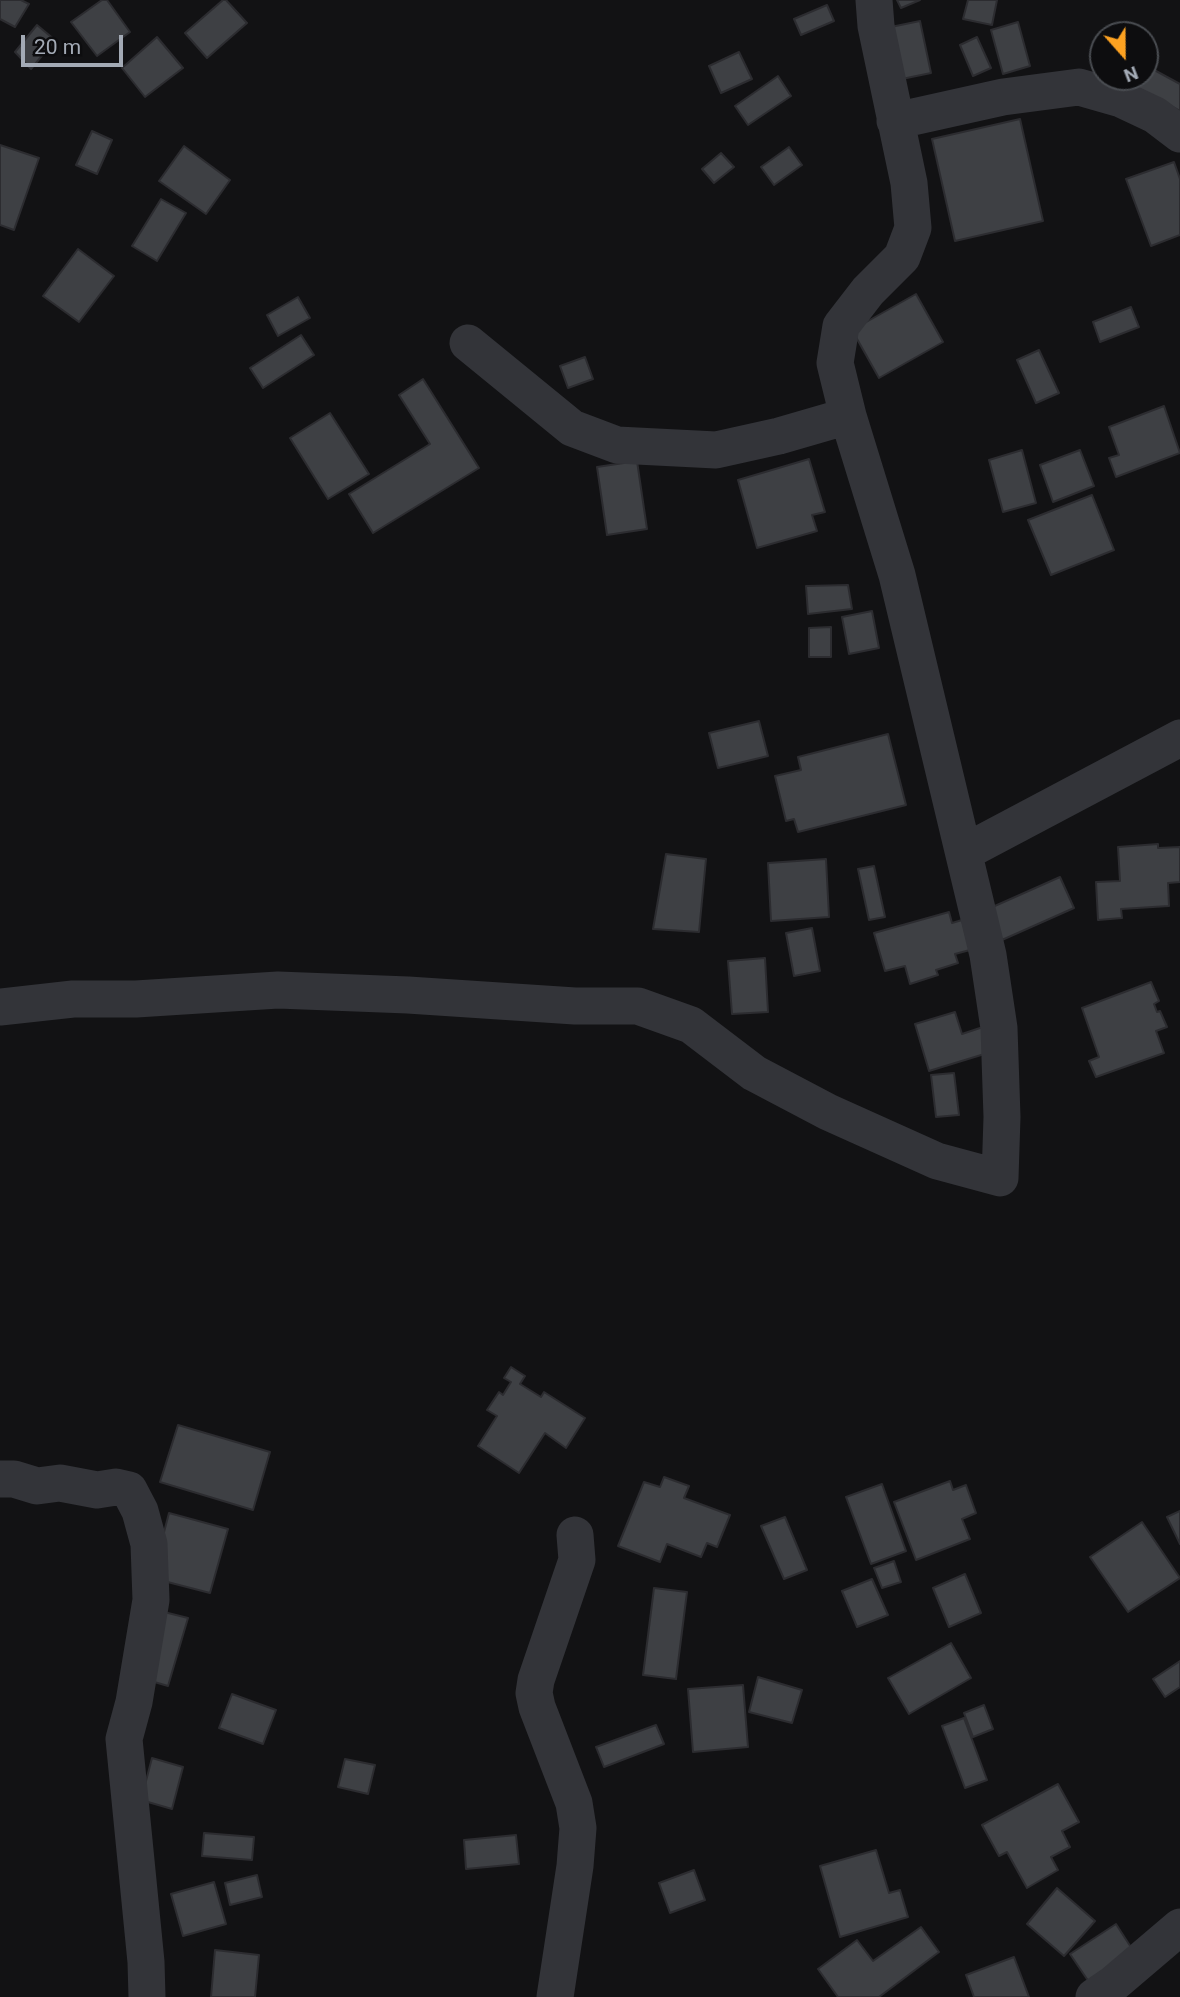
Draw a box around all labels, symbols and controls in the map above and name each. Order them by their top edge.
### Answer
scale bar [24,21,126,65]
north arrow [1089,21,1159,91]
text: 20 m [34,35,81,59]
text: N [1121,61,1141,87]

